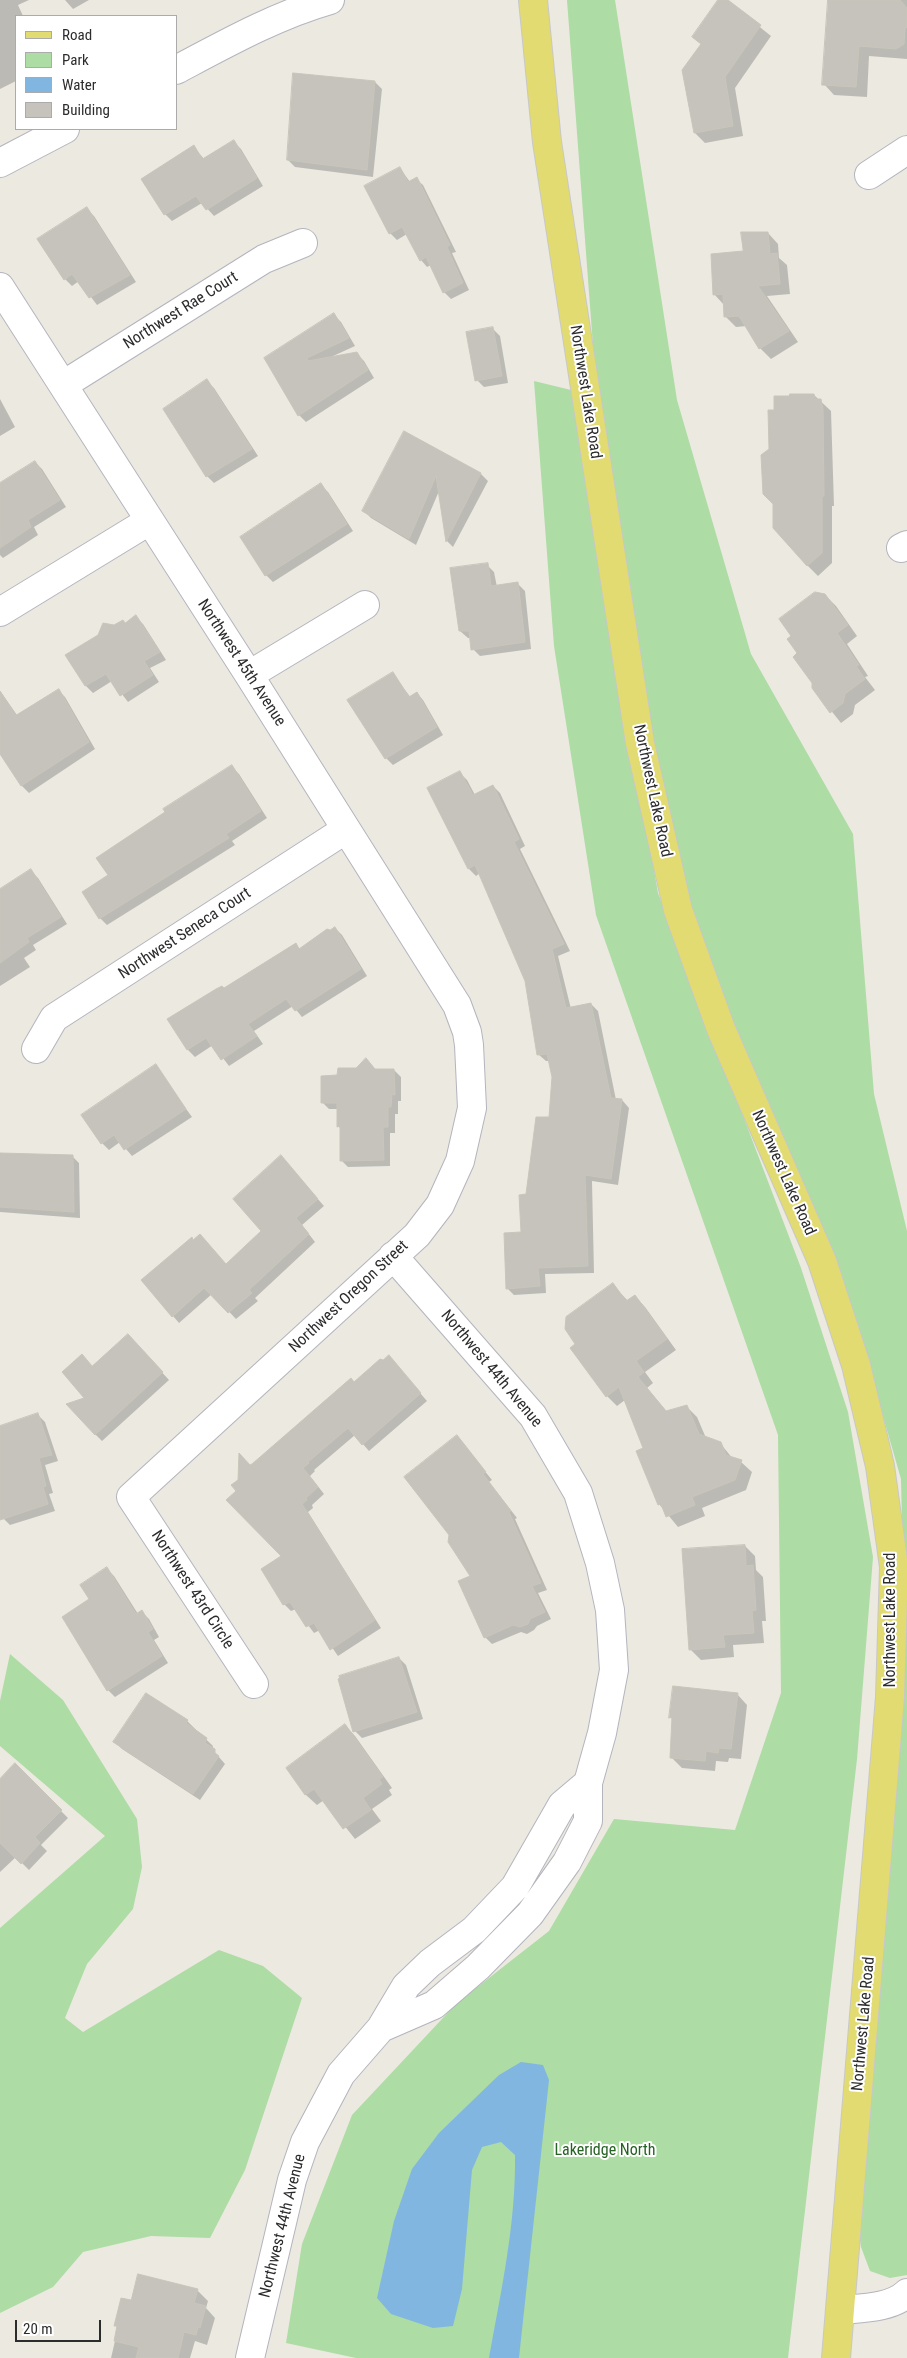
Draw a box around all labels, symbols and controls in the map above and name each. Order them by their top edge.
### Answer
legend [15,15,178,130]
text: Road [62,26,92,44]
text: Park [62,51,89,69]
text: Water [62,76,96,94]
text: Building [62,101,110,119]
street label: Northwest Rae Court [120,268,242,354]
street label: Northwest Lake Road [565,324,605,460]
street label: Northwest 45th Avenue [193,596,289,730]
street label: Northwest Lake Road [629,723,675,859]
street label: Northwest Seneca Court [115,884,255,984]
street label: Northwest Lake Road [747,1107,819,1239]
street label: Northwest Oregon Street [285,1237,413,1357]
street label: Northwest 44th Avenue [436,1306,546,1432]
street label: Northwest 43rd Circle [147,1527,237,1653]
street label: Northwest Lake Road [881,1553,901,1687]
street label: Northwest Lake Road [849,1956,879,2092]
park label: Lakeridge North [554,2141,656,2161]
street label: Northwest 44th Avenue [256,2152,310,2300]
scale bar [18,2310,104,2342]
text: 20 m [23,2320,53,2338]

